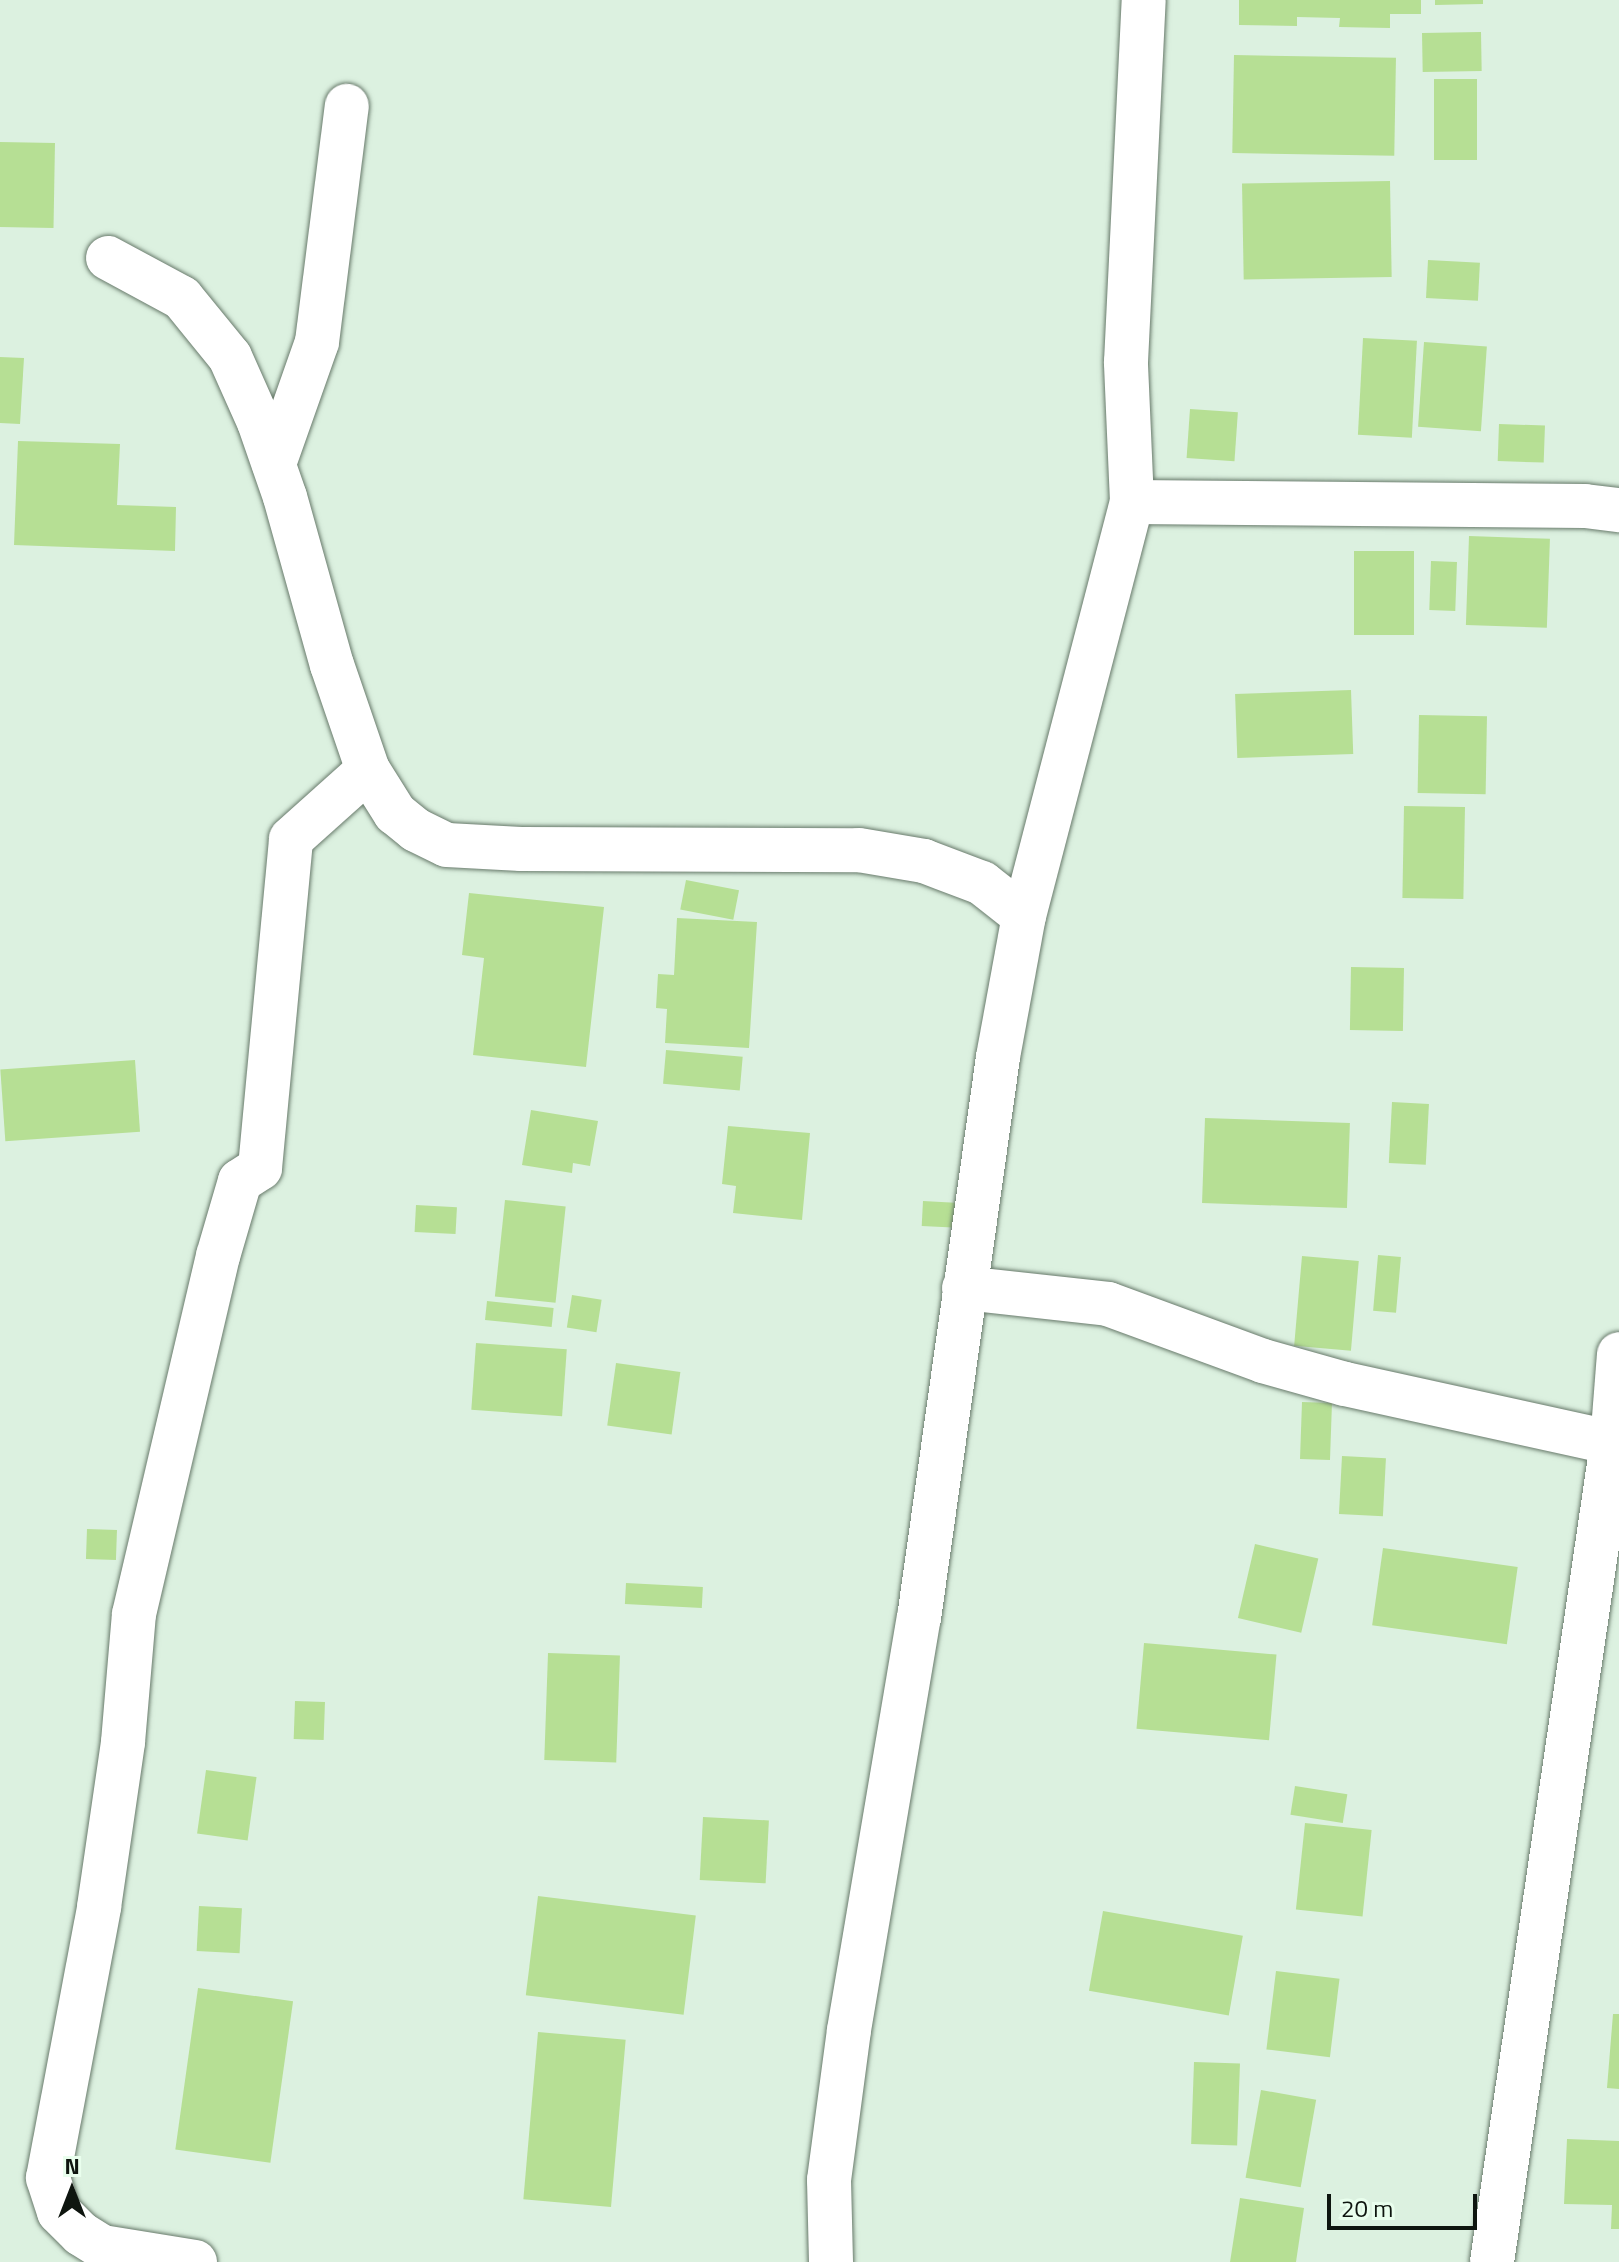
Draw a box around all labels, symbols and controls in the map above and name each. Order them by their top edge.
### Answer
text: N [64,2149,80,2183]
north arrow [32,2150,112,2230]
scale bar [1331,2178,1481,2228]
text: 20 m [1341,2190,1393,2226]

